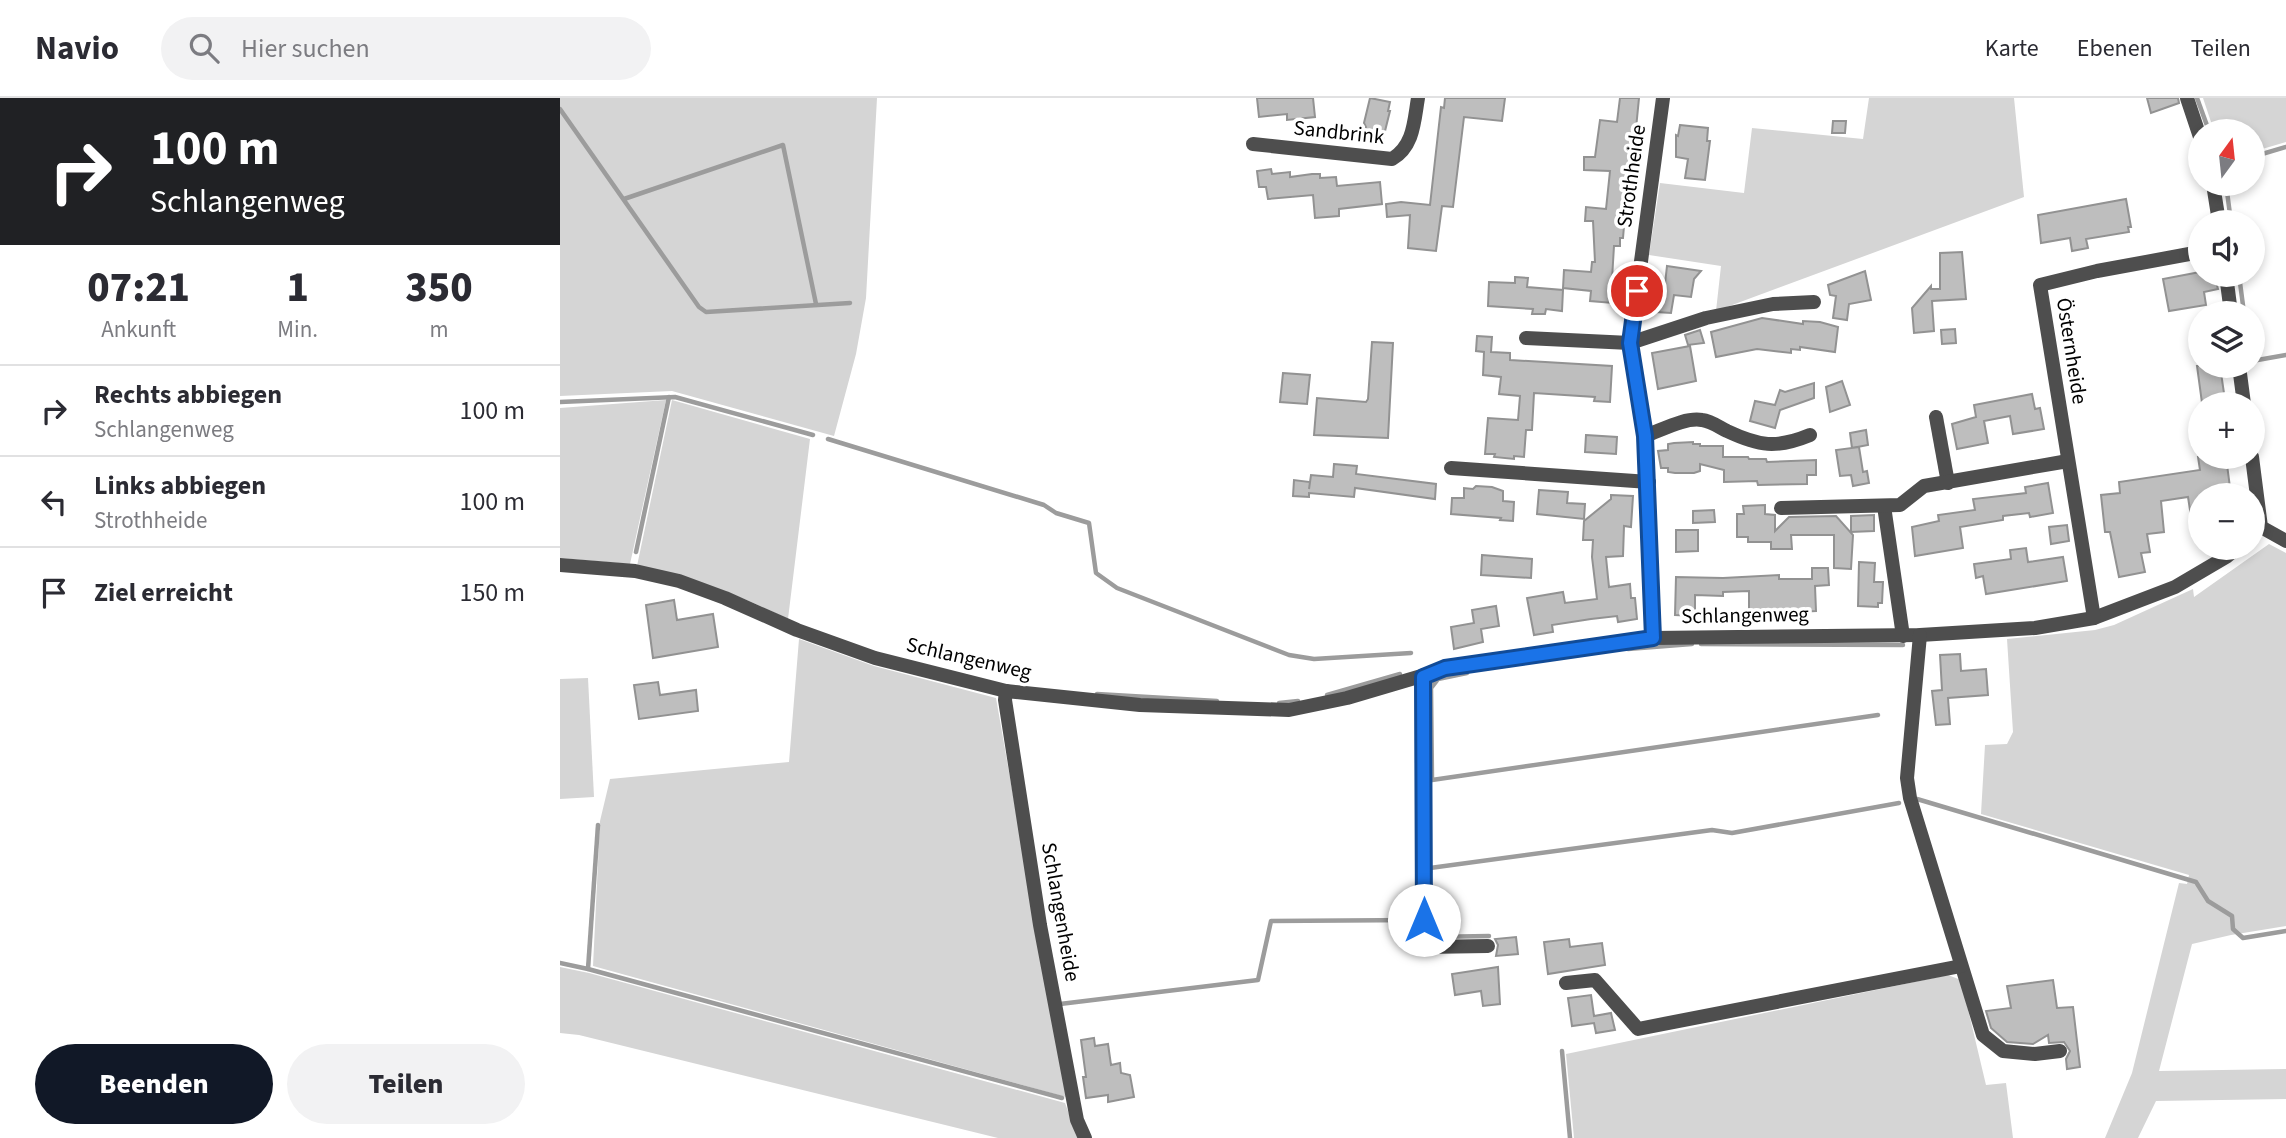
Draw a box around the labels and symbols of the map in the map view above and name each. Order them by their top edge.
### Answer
street label: Sandbrink [1292,112,1386,152]
north arrow [2188,119,2264,196]
street label: Strothheide [1609,123,1653,229]
pin [1607,261,1667,321]
street label: Östernheide [2049,296,2095,406]
street label: Schlangenweg [1681,599,1809,631]
street label: Schlangenweg [903,629,1035,687]
street label: Schlangenheide [1034,840,1088,984]
position arrow [1387,883,1461,957]

